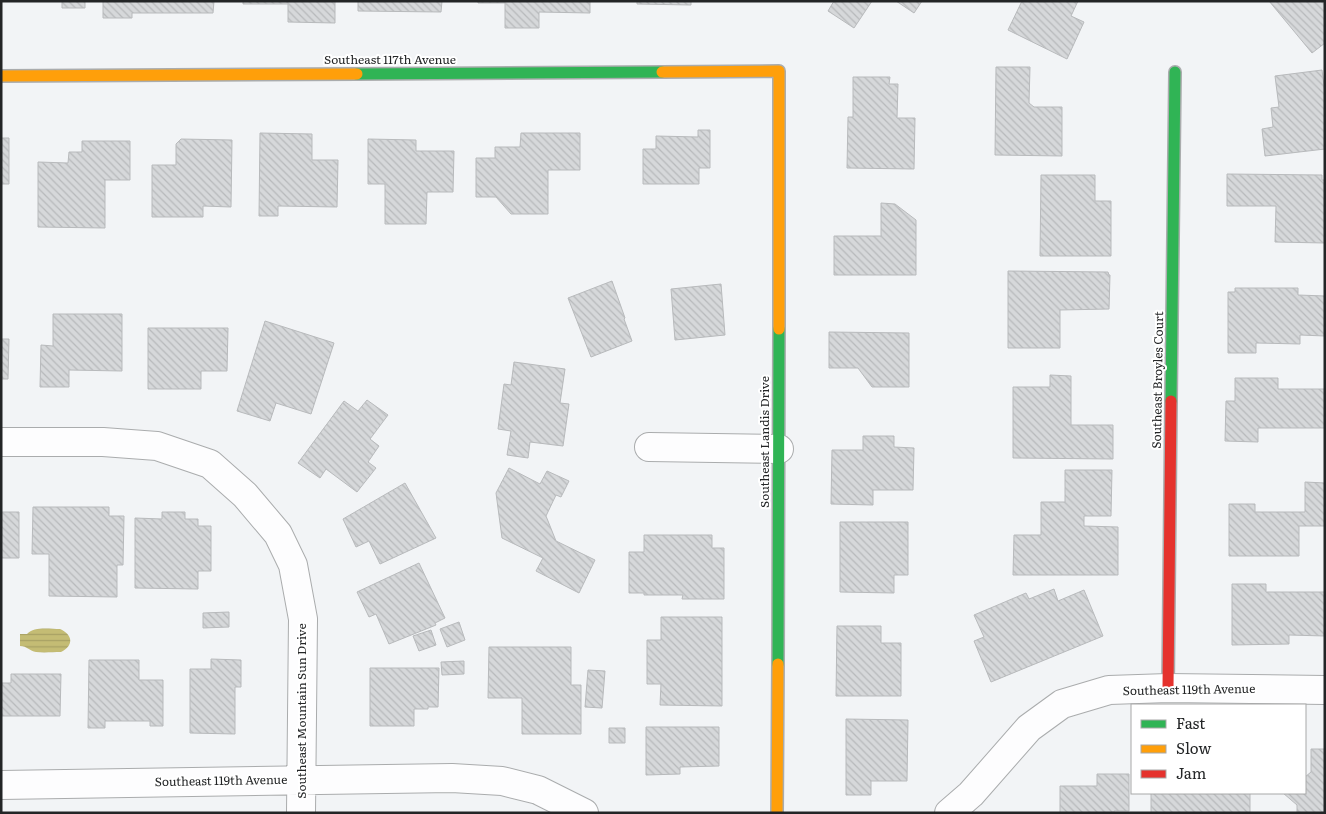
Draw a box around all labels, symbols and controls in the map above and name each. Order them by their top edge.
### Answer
street label: Southeast 117th Avenue [324,50,456,68]
street label: Southeast Broyles Court [1147,311,1167,449]
street label: Southeast Landis Drive [755,376,773,508]
street label: Southeast Mountain Sun Drive [292,623,310,799]
street label: Southeast 119th Avenue [1123,679,1255,699]
legend [1131,704,1306,794]
text: Fast [1176,711,1205,734]
text: Slow [1176,736,1211,759]
text: Jam [1176,761,1207,784]
street label: Southeast 119th Avenue [155,770,287,790]

